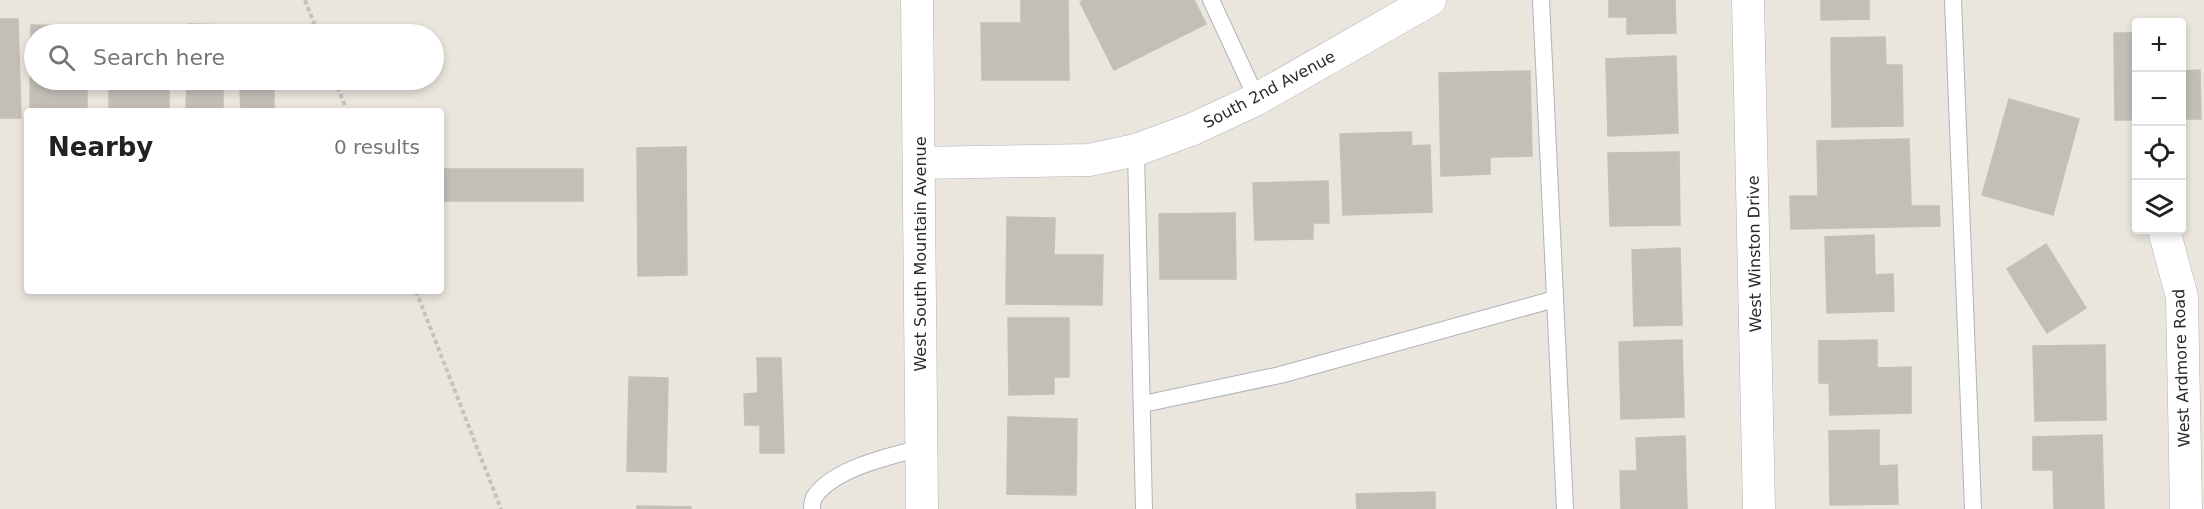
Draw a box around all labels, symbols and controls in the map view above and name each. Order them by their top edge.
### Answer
map controls [2132,18,2186,234]
button: + [2132,18,2186,72]
search box [24,24,444,90]
icon: search [45,41,78,74]
text: Search here [93,45,225,70]
street label: South 2nd Avenue [1200,47,1338,132]
button: − [2132,72,2186,126]
button: locate [2132,126,2186,180]
text: Nearby [48,132,153,162]
text: 0 results [334,135,420,159]
street label: West South Mountain Avenue [911,136,930,372]
street label: West Winston Drive [1744,175,1765,333]
button: layers [2132,180,2186,234]
street label: West Ardmore Road [2169,288,2194,448]

